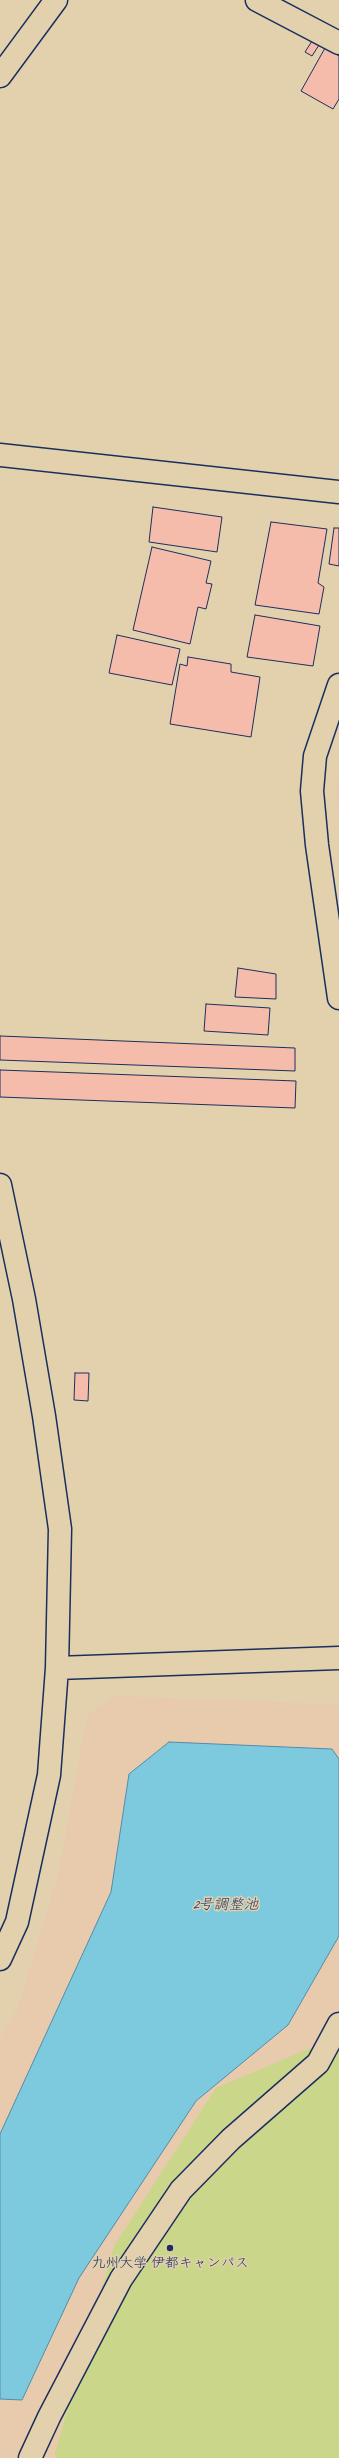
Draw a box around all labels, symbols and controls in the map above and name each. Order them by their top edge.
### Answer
water label: 2号調整池 [192,1896,258,1914]
marker: 九州大学 伊都キャンパス [165,2243,175,2253]
place label: 九州大学 伊都キャンパス [91,2255,249,2271]

